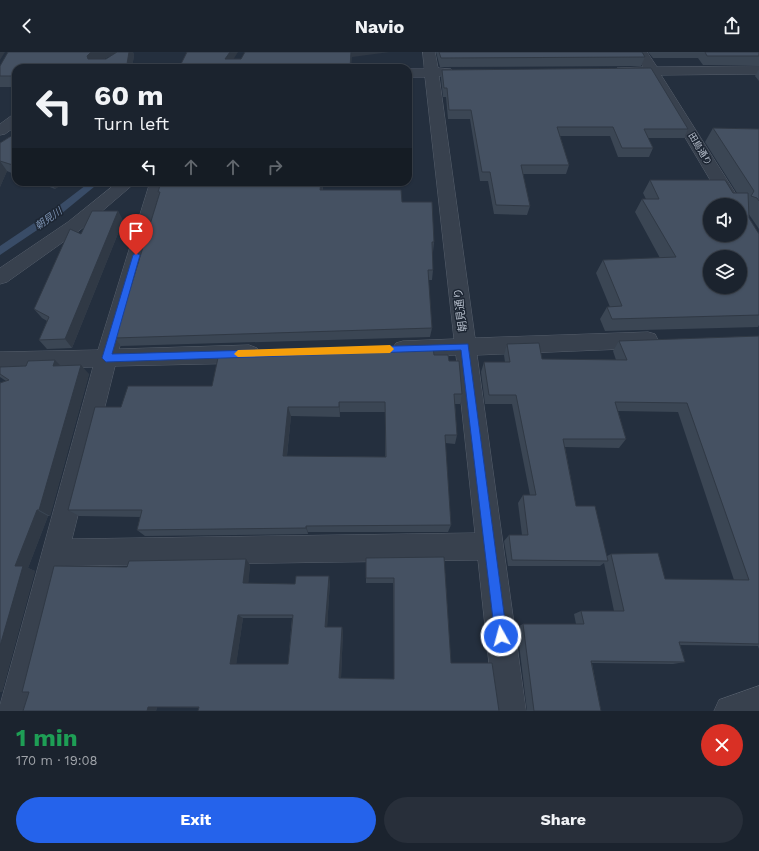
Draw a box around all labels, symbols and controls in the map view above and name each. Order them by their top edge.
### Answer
icon: back [16,15,38,37]
icon: share [721,15,743,37]
text: Navio [355,16,404,37]
text: 60 m [94,79,164,112]
icon: left [28,80,80,132]
text: Turn left [94,113,169,134]
street label: 田島通り [686,131,714,167]
icon: left [138,156,160,178]
icon: ahead [180,156,202,178]
icon: ahead [222,156,244,178]
icon: right [264,156,286,178]
map controls [703,198,747,294]
button: sound [703,198,747,242]
water label: 朝見川 [33,205,65,232]
pin [119,214,153,255]
icon: arrive [125,220,147,242]
button: layers [703,250,747,294]
street label: 朝見通り [451,287,470,333]
position arrow [480,615,522,657]
text: 1 min [16,724,78,752]
button: close [701,724,743,766]
text: 170 m · 19:08 [16,753,98,768]
button: Exit [16,797,376,843]
button: Share [384,797,743,843]

